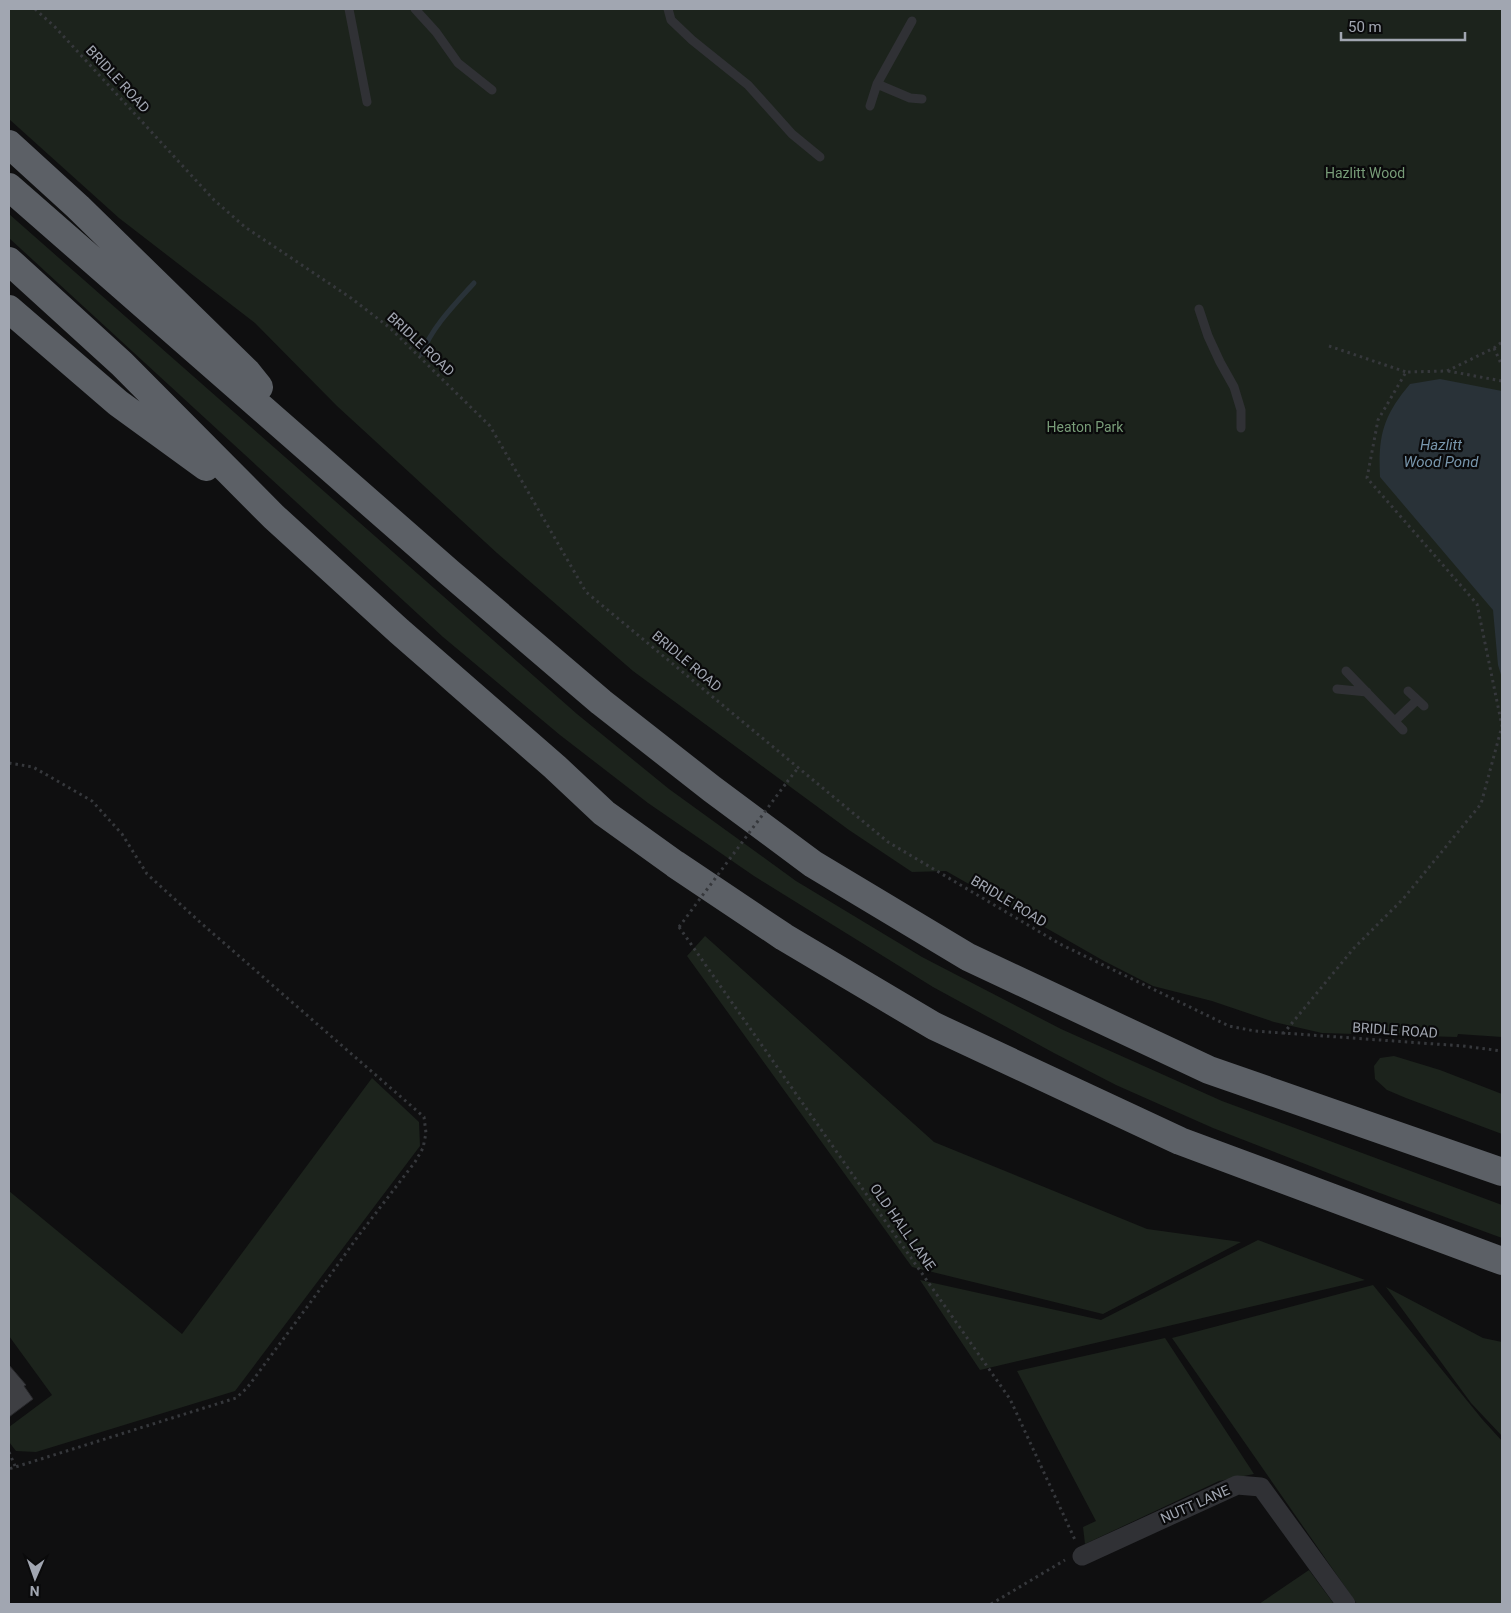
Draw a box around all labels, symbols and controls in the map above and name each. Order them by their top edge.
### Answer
scale bar [1341,10,1465,42]
text: 50 m [1348,18,1382,36]
street label: BRIDLE ROAD [83,42,153,116]
park label: Hazlitt Wood [1325,165,1405,181]
street label: BRIDLE ROAD [384,309,458,379]
park label: Heaton Park [1047,419,1124,435]
water label: Hazlitt Wood Pond [1404,436,1479,471]
street label: BRIDLE ROAD [649,627,725,695]
street label: BRIDLE ROAD [968,872,1050,930]
street label: BRIDLE ROAD [1352,1019,1438,1041]
street label: OLD HALL LANE [867,1180,939,1274]
street label: NUTT LANE [1158,1482,1232,1526]
north arrow [10,1553,60,1603]
text: N [29,1583,40,1599]

